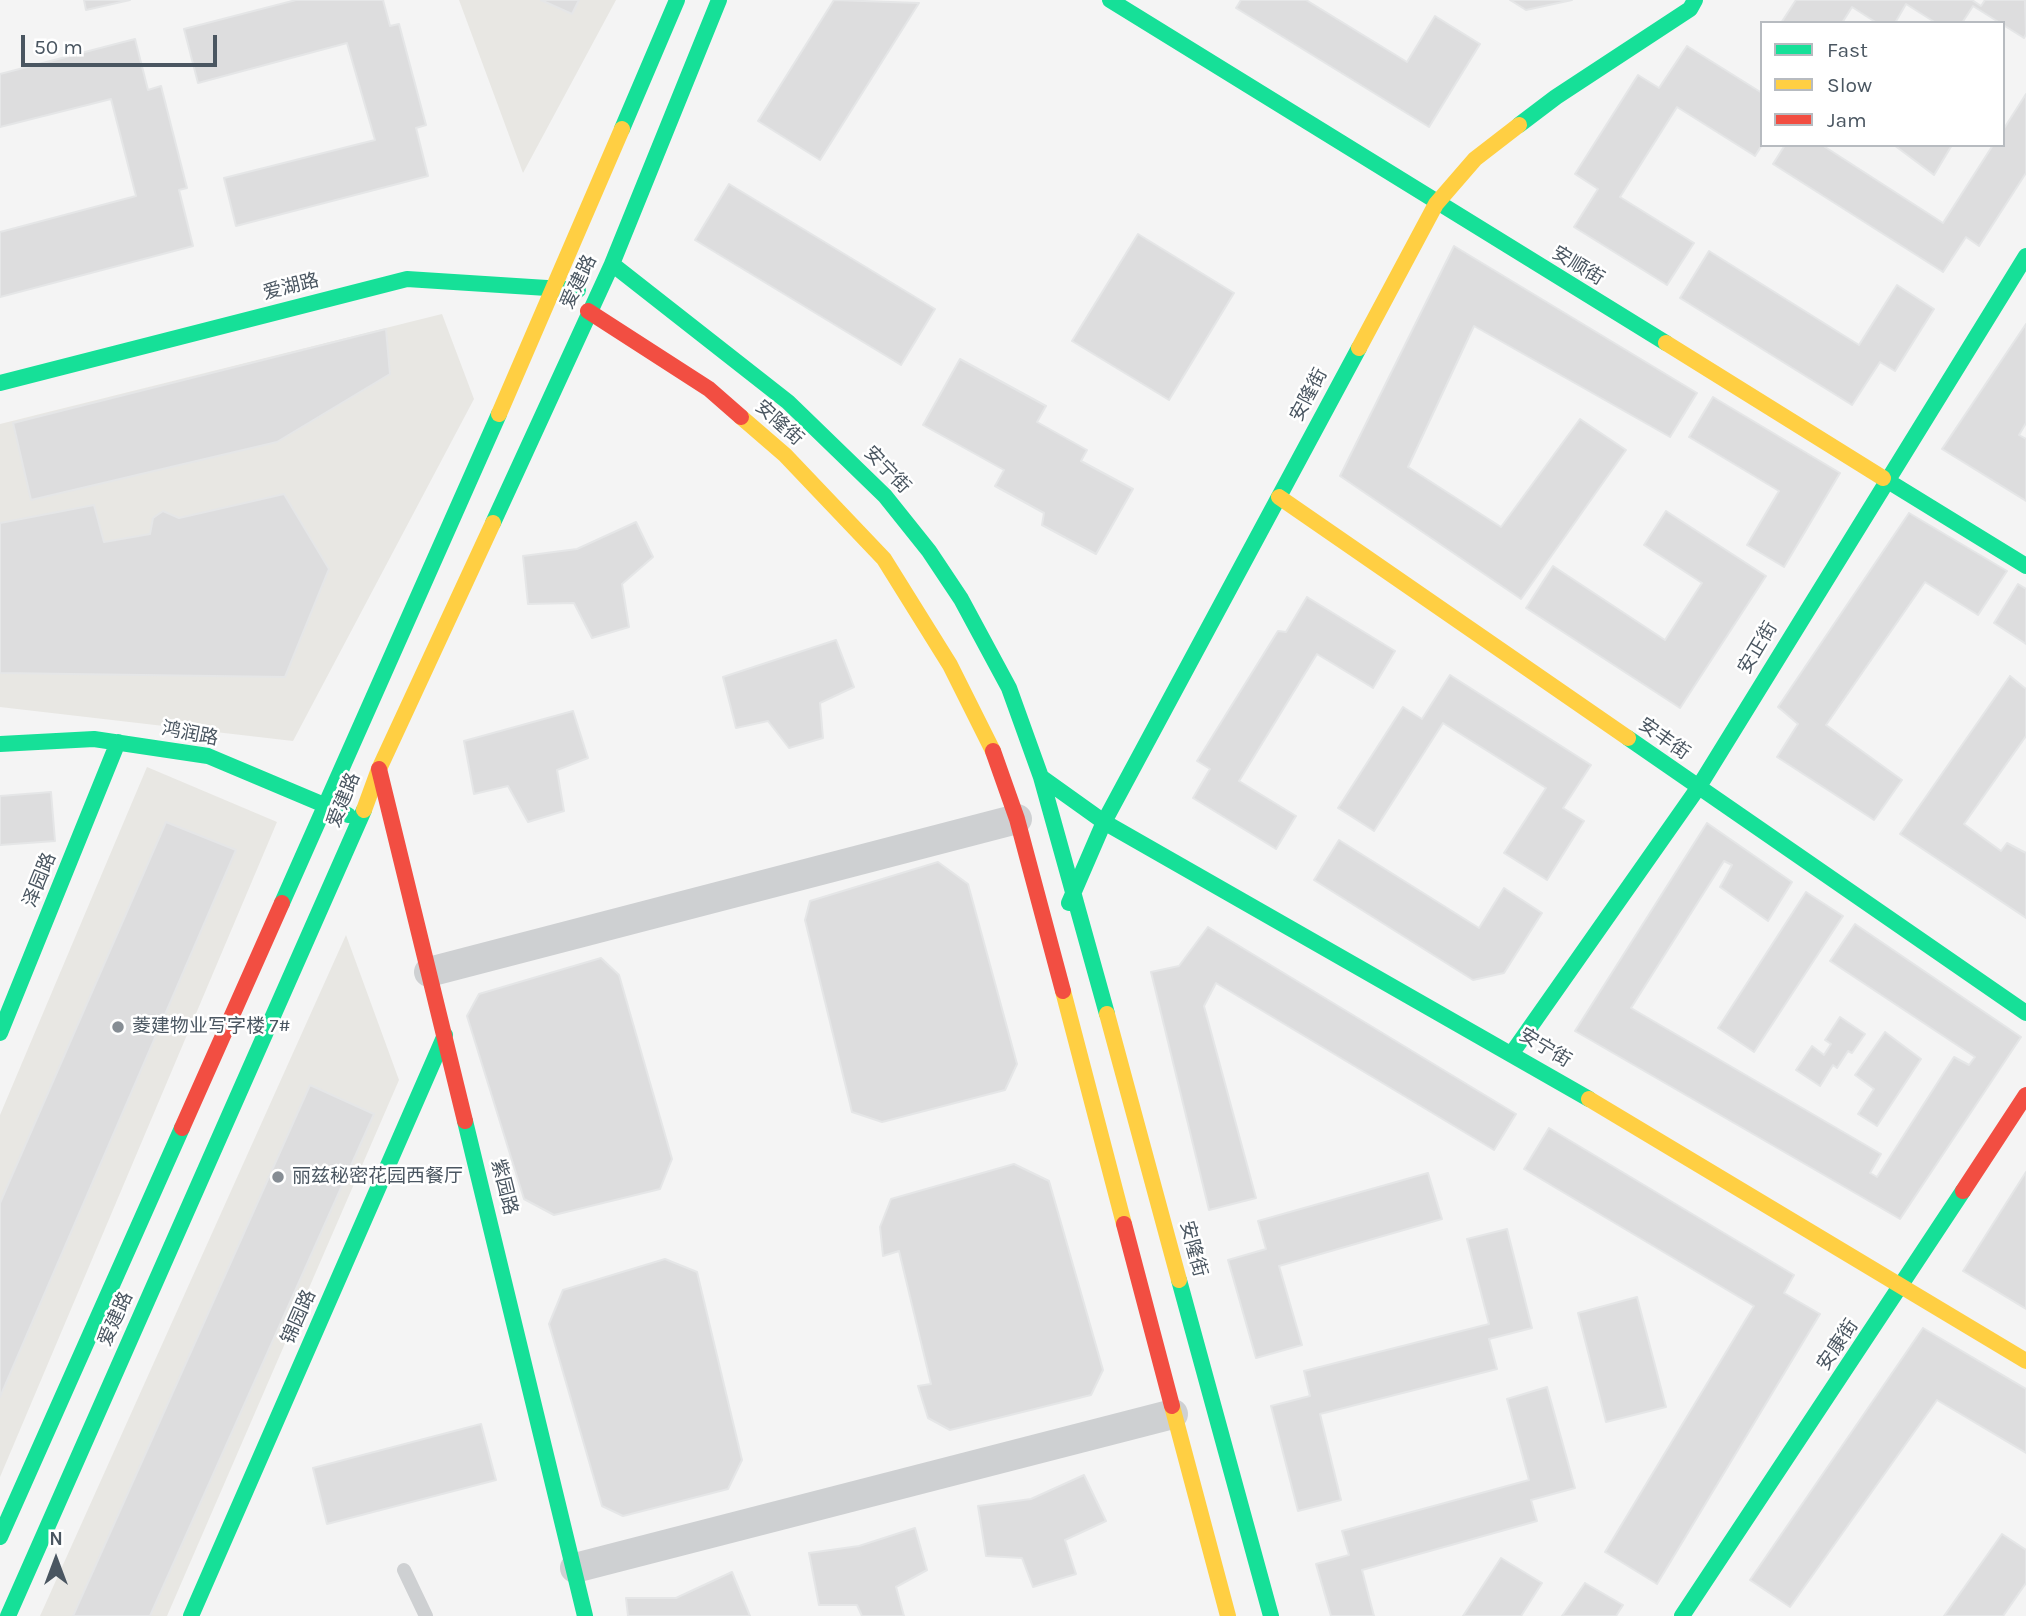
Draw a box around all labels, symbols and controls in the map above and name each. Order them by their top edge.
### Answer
scale bar [24,21,220,65]
legend [1760,21,2005,147]
text: 50 m [34,35,83,59]
text: Fast [1827,38,1868,62]
text: Slow [1827,73,1872,97]
text: Jam [1827,108,1867,132]
street label: 安顺街 [1548,242,1608,290]
street label: 爱建路 [556,251,602,313]
street label: 爱湖路 [261,269,321,305]
street label: 安隆街 [1286,364,1332,426]
street label: 安隆街 [750,395,808,451]
street label: 安宁街 [859,442,915,498]
street label: 安正街 [1734,618,1782,678]
street label: 安丰街 [1634,713,1694,765]
street label: 鸿润路 [160,717,220,751]
street label: 爱建路 [323,769,365,831]
street label: 泽园路 [19,849,61,911]
place label: 菱建物业写字楼 7# [132,1016,290,1038]
marker: 菱建物业写字楼 7# [110,1019,126,1035]
street label: 安宁街 [1515,1024,1575,1072]
street label: 紫园路 [486,1157,522,1217]
place label: 丽兹秘密花园西餐厅 [292,1166,463,1188]
marker: 丽兹秘密花园西餐厅 [270,1169,286,1185]
street label: 安隆街 [1175,1219,1211,1279]
street label: 锦园路 [277,1286,321,1348]
street label: 爱建路 [94,1288,138,1350]
street label: 安康街 [1813,1315,1863,1375]
north arrow [21,1525,91,1595]
text: N [49,1528,63,1550]

